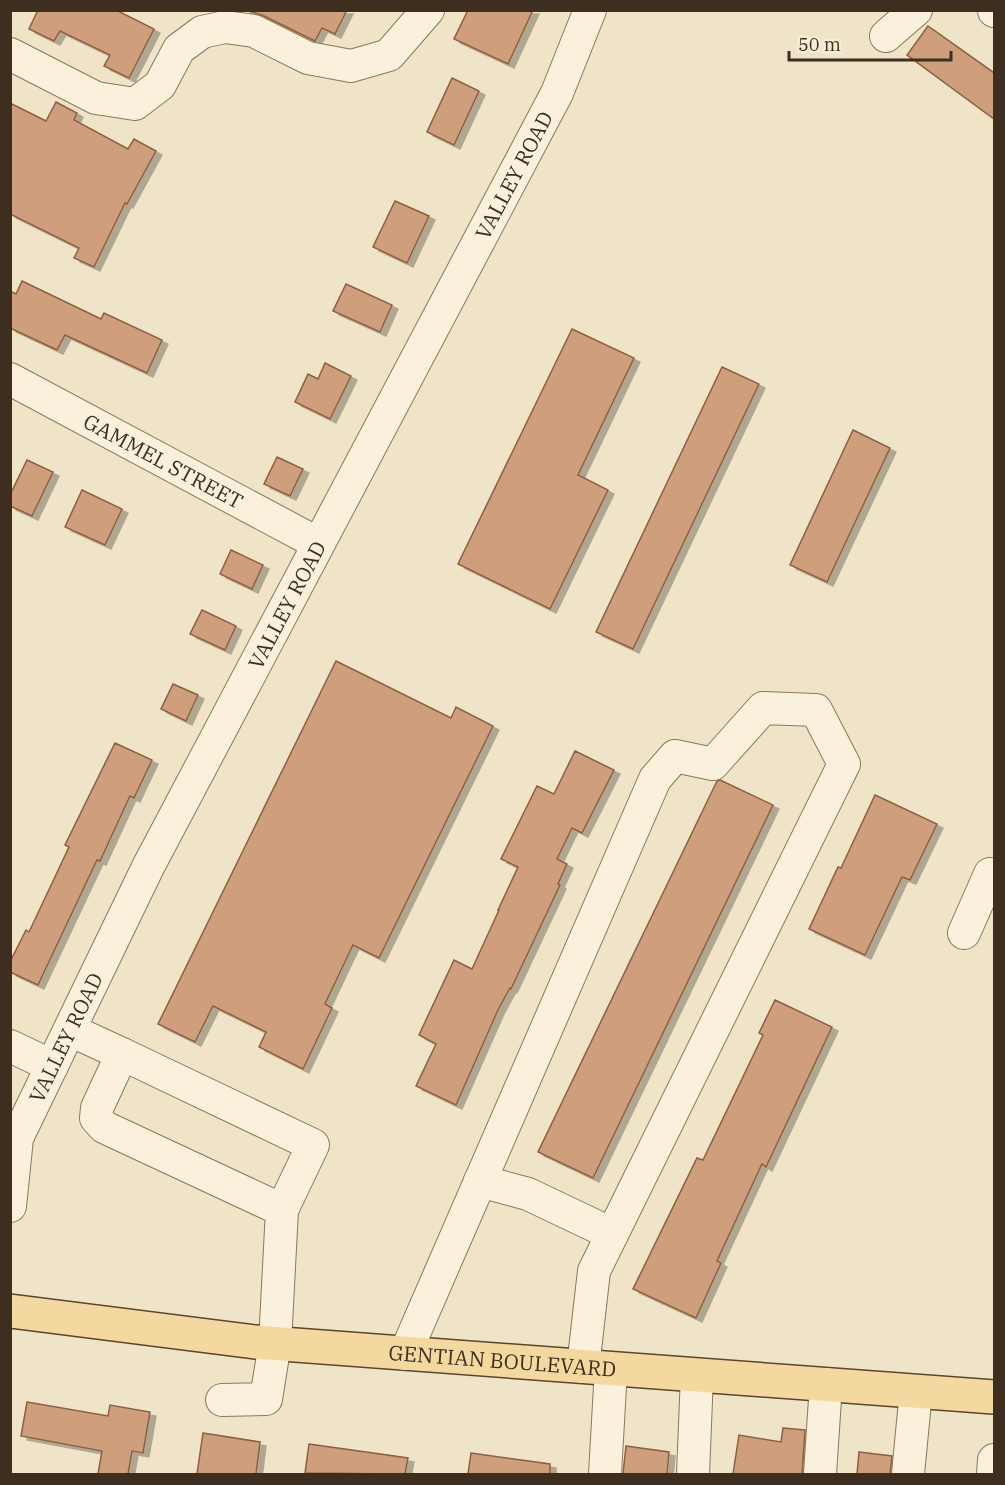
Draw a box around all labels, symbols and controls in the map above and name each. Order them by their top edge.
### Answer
scale bar [789,24,951,62]
text: 50 m [798,33,841,56]
street label: VALLEY ROAD [468,106,559,244]
street label: GAMMEL STREET [79,407,248,515]
street label: VALLEY ROAD [241,536,332,674]
street label: VALLEY ROAD [22,968,109,1107]
street label: GENTIAN BOULEVARD [388,1338,617,1383]

